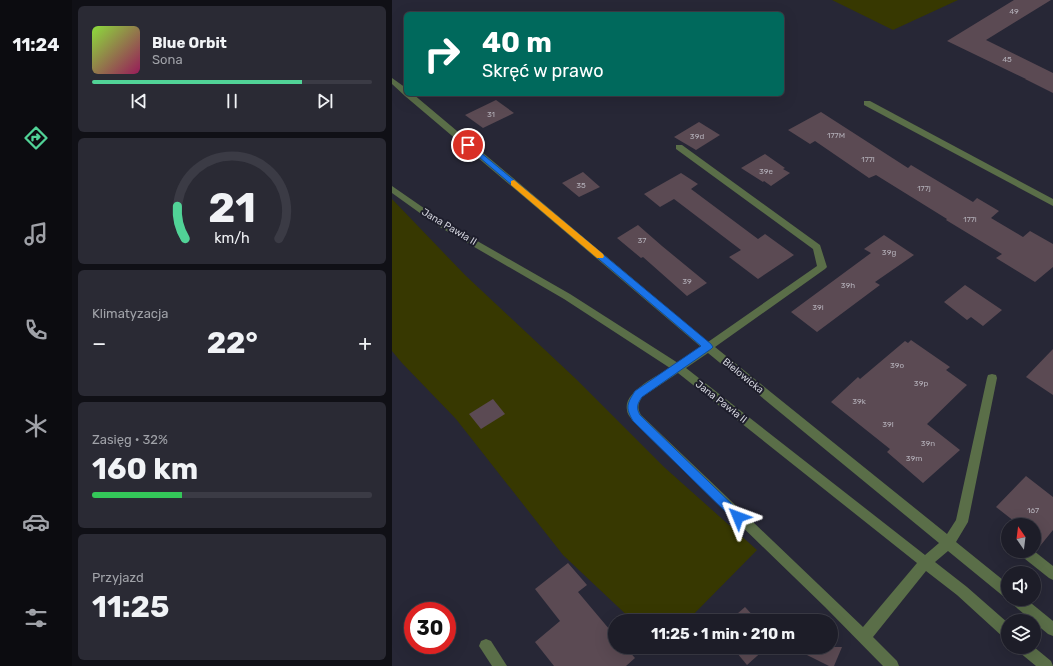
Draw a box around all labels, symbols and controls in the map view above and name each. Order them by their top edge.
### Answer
house number: 49 [1009,7,1019,16]
text: 40 m [482,26,552,59]
icon: right [416,28,468,80]
text: 11:24 [12,34,60,56]
text: Blue Orbit [152,34,227,52]
text: Sona [152,52,183,67]
house number: 45 [1002,55,1012,64]
text: Skręć w prawo [482,60,603,82]
icon: previous [128,90,150,112]
icon: pause [221,90,243,112]
icon: next [314,90,336,112]
house number: 31 [487,110,495,119]
icon: directions [22,124,50,152]
pin [451,128,485,162]
house number: 177M [827,131,845,140]
house number: 39d [690,132,704,141]
icon: arrive [457,134,479,156]
house number: 177l [861,155,875,164]
house number: 39e [759,167,774,176]
house number: 35 [576,181,586,190]
text: 21 [208,183,256,232]
house number: 177j [917,184,931,193]
street label: Jana Pawła II [419,206,479,248]
house number: 177i [963,215,977,224]
icon: music [22,220,50,248]
text: km/h [214,230,250,247]
house number: 37 [638,236,646,245]
house number: 39g [882,248,896,257]
house number: 39 [682,277,692,286]
house number: 39h [841,281,855,290]
house number: 39i [812,303,824,312]
text: Klimatyzacja [92,306,168,321]
icon: phone [22,316,50,344]
text: 22° [207,325,258,361]
text: − [92,330,106,357]
text: + [358,330,372,357]
street label: Bielowicka [720,356,766,396]
house number: 39o [890,361,904,370]
street label: Jana Pawła II [693,378,749,426]
house number: 39p [914,379,928,388]
house number: 39k [852,397,867,406]
icon: climate [22,412,50,440]
house number: 39l [882,420,894,429]
text: Zasięg · 32% [92,432,168,447]
house number: 39n [921,439,935,448]
text: 160 km [92,451,198,487]
house number: 39m [906,454,922,463]
position arrow [717,496,759,538]
house number: 167 [1027,506,1039,515]
icon: car [22,508,50,536]
north arrow [1001,518,1041,558]
map controls [1001,518,1041,654]
button: sound [1001,566,1041,606]
text: Przyjazd [92,570,144,585]
text: 11:25 [92,589,169,625]
speed limit sign: 30 [404,602,456,654]
icon: filters [22,604,50,632]
button: layers [1001,614,1041,654]
text: 11:25 · 1 min · 210 m [651,625,795,643]

